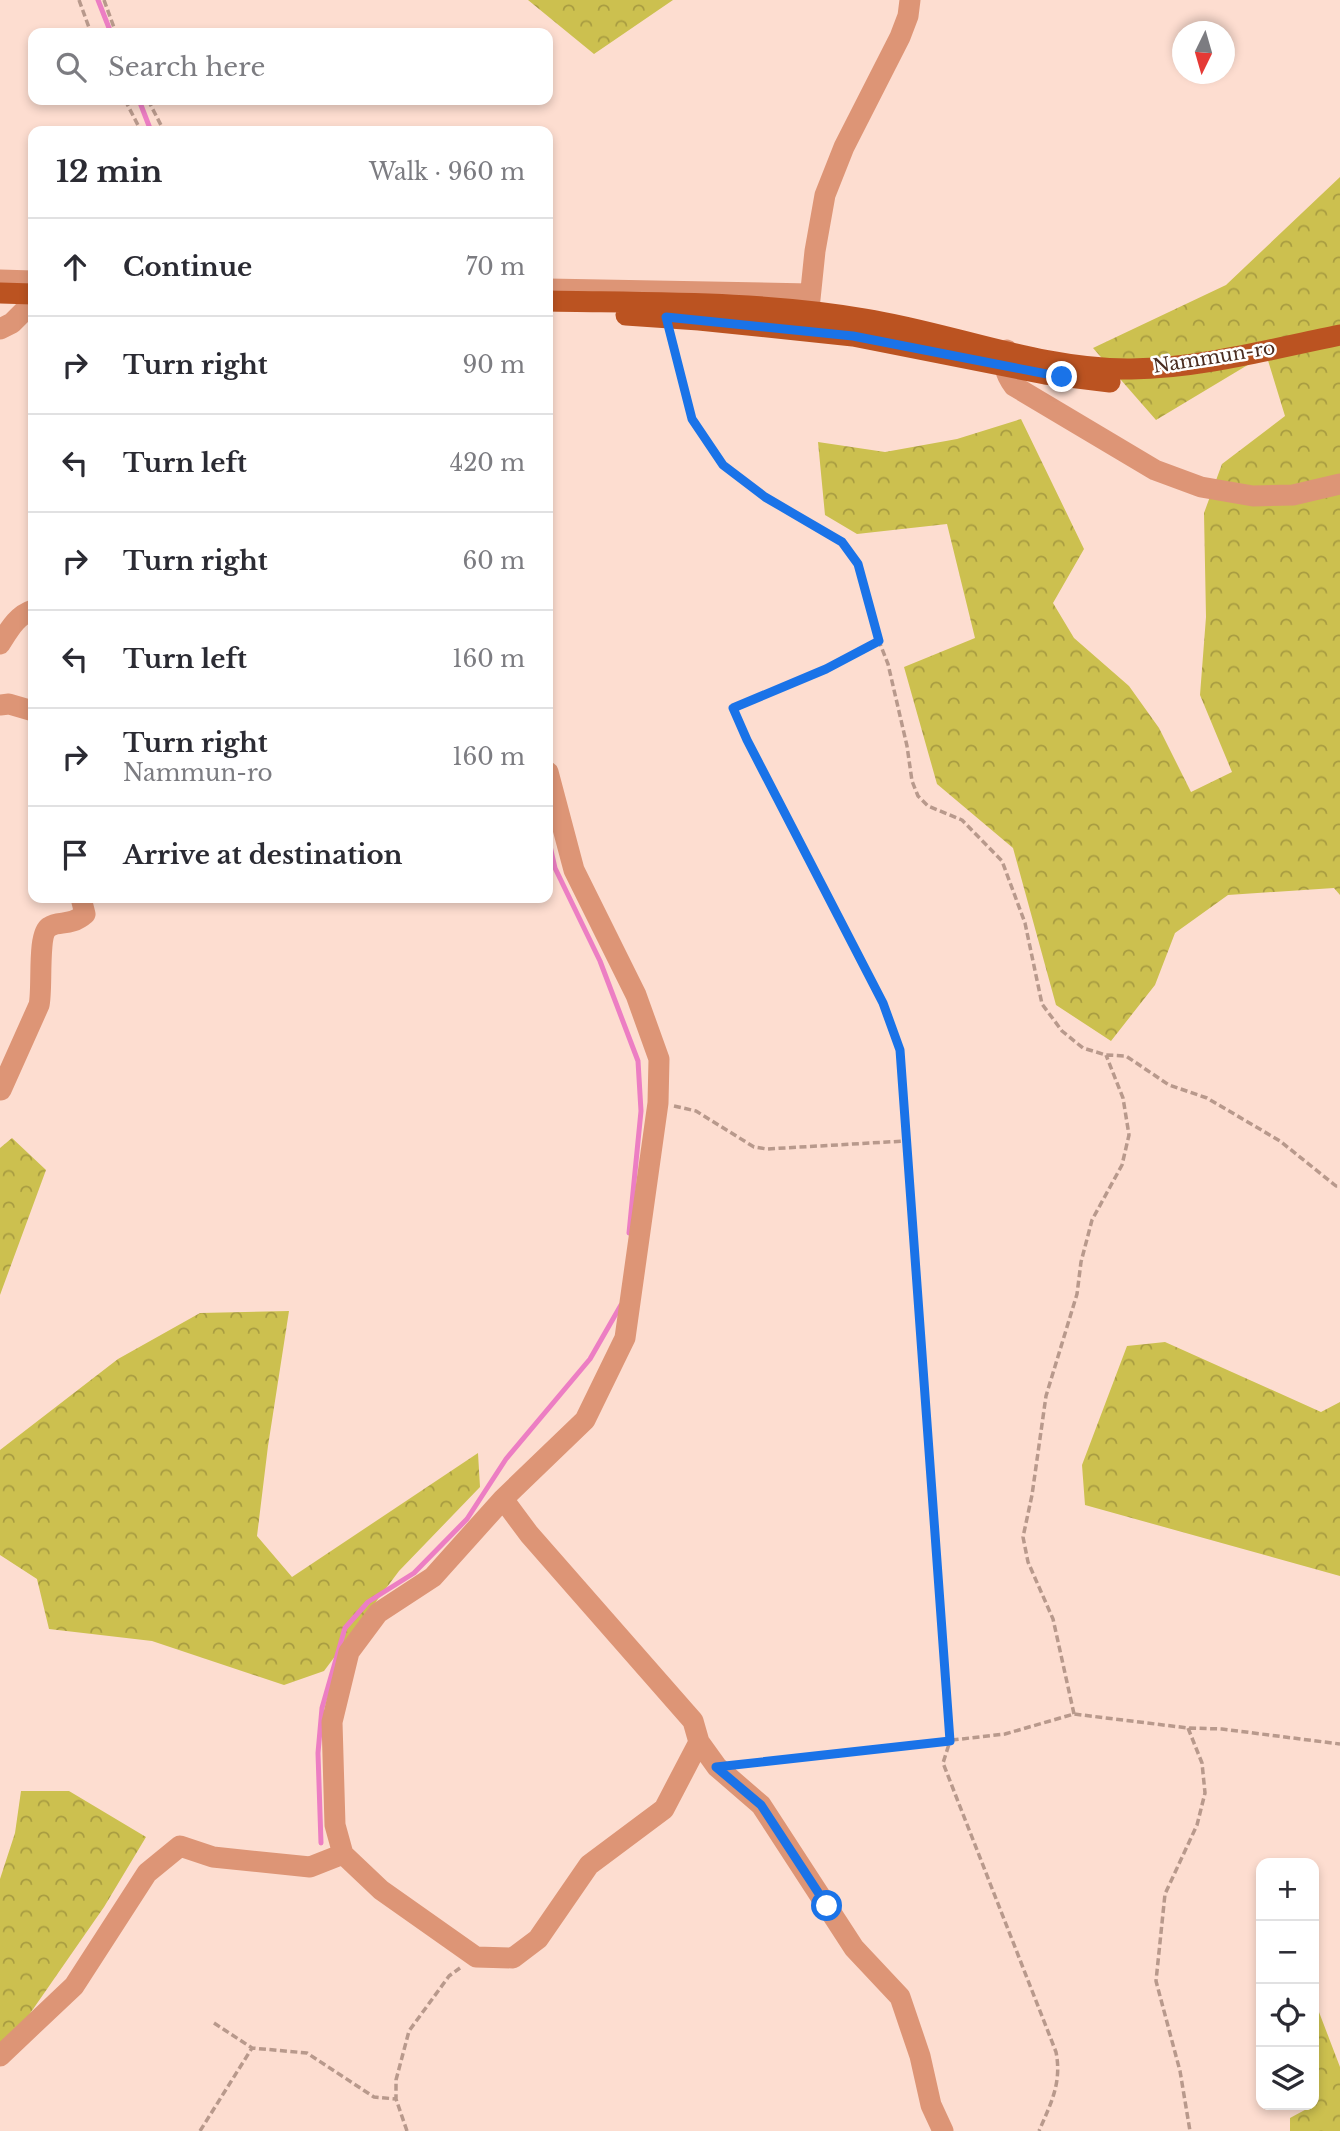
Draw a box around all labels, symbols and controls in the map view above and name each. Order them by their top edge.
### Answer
north arrow [1172,21,1235,84]
search box [28,28,553,105]
icon: search [52,48,90,86]
text: Search here [108,51,265,83]
text: 12 min [56,153,162,190]
text: Walk · 960 m [369,158,525,186]
icon: ahead [56,248,94,286]
text: Continue [123,251,252,283]
text: 70 m [466,253,525,281]
street label: Nammun-ro [1151,336,1277,378]
icon: right [56,346,94,384]
text: Turn right [123,349,268,381]
text: 90 m [463,351,525,379]
route end [1046,361,1077,392]
icon: left [56,444,94,482]
text: Turn left [123,447,247,479]
text: 420 m [450,449,525,477]
icon: right [56,542,94,580]
text: Turn right [123,545,268,577]
text: 60 m [463,547,525,575]
icon: left [56,640,94,678]
text: Turn left [123,643,247,675]
text: 160 m [452,645,525,673]
text: Turn right [123,727,268,759]
icon: right [56,738,94,776]
text: 160 m [452,743,525,771]
text: Nammun-ro [123,759,273,787]
icon: arrive [56,836,94,874]
text: Arrive at destination [123,839,403,871]
map controls [1256,1858,1319,2110]
button: + [1256,1858,1319,1921]
route start [811,1890,842,1921]
button: − [1256,1921,1319,1984]
button: locate [1256,1984,1319,2047]
button: layers [1256,2047,1319,2110]

